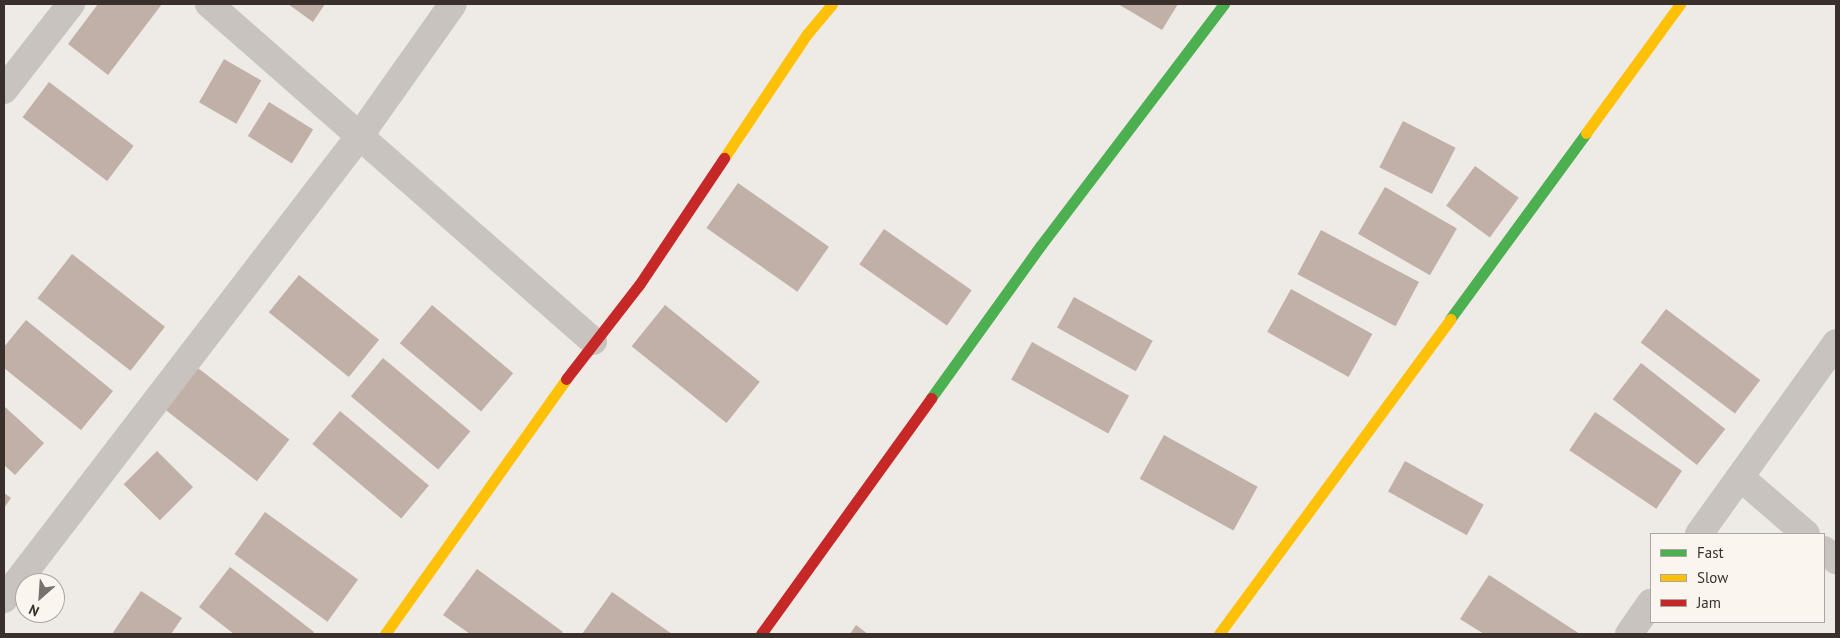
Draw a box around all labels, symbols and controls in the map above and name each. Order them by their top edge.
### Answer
legend [1650,533,1825,623]
text: Fast [1697,543,1724,562]
text: Slow [1697,568,1728,587]
north arrow [15,573,65,623]
text: Jam [1697,593,1721,612]
text: N [26,600,42,621]

